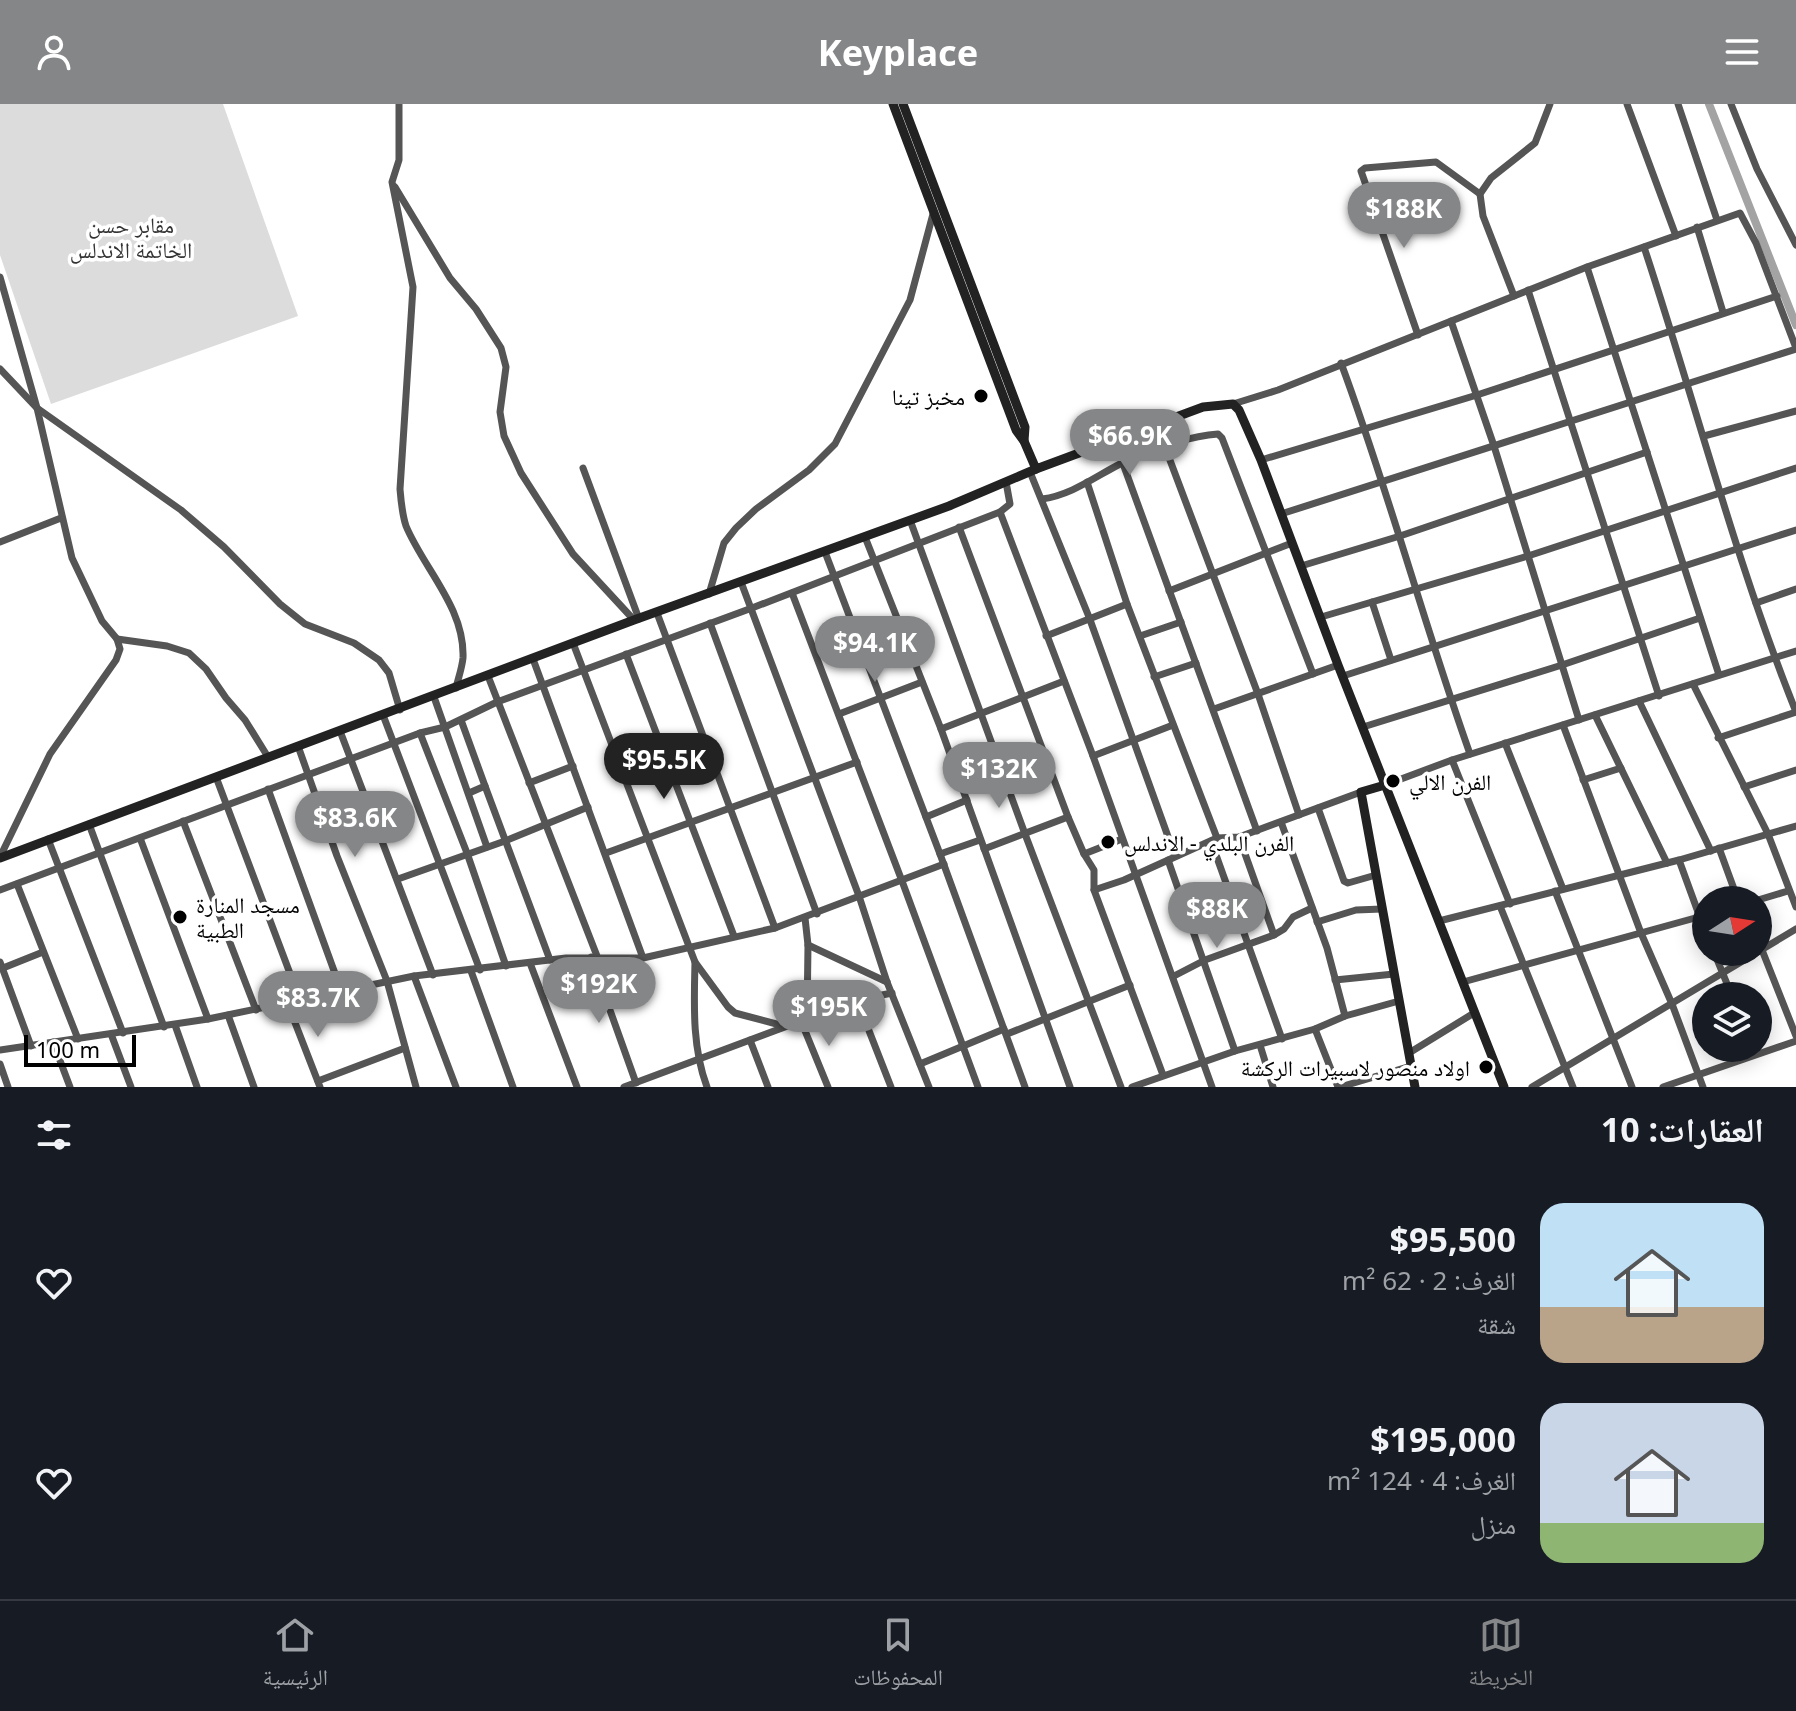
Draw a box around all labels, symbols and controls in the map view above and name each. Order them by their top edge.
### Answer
text: Keyplace [818,28,978,77]
icon: person [32,30,76,74]
icon: menu [1720,30,1764,74]
pin: $188K [1348,182,1460,250]
text: $188K [1366,190,1442,226]
park label: مقابر حسن الخاتمة الاندلس [70,209,192,264]
place label: مخبز تينا [892,381,965,411]
marker: مخبز تينا [972,387,990,405]
pin: $66.9K [1065,409,1195,477]
text: $66.9K [1088,417,1172,453]
pin: $94.1K [810,616,940,684]
text: $94.1K [833,624,917,660]
pin: $95.5K [599,733,729,801]
text: $95.5K [622,741,706,777]
pin: $132K [943,742,1055,810]
text: $132K [961,750,1037,786]
place label: الفرن الالي [1409,766,1491,800]
marker: الفرن الالي [1384,772,1402,790]
pin: $83.6K [290,791,420,859]
text: $83.6K [313,799,397,835]
place label: الفرن البلدي - الاندلس [1124,827,1294,861]
marker: الفرن البلدي - الاندلس [1099,833,1117,851]
pin: $88K [1170,882,1264,950]
north arrow [1692,886,1772,966]
map controls [1692,886,1772,1062]
place label: مسجد المنارة الطبية [196,889,300,944]
text: $88K [1186,890,1248,926]
marker: مسجد المنارة الطبية [171,908,189,926]
pin: $192K [543,957,655,1025]
text: $192K [561,965,637,1001]
pin: $83.7K [253,971,383,1039]
text: $83.7K [276,979,360,1015]
pin: $195K [773,980,885,1048]
button: layers [1692,982,1772,1062]
text: $195K [791,988,867,1024]
scale bar [24,1031,136,1067]
text: 100 m [36,1034,100,1064]
place label: اولاد منصور لاسبيرات الركشة [1241,1052,1470,1082]
marker: اولاد منصور لاسبيرات الركشة [1477,1058,1495,1076]
text: العقارات: 10 [1601,1106,1764,1152]
icon: filters [32,1113,76,1157]
text: $95,500 [1390,1216,1516,1262]
icon: home [1604,1235,1700,1331]
icon: heart [32,1261,76,1305]
text: الغرف: 2 · 62 m² [1342,1262,1516,1298]
text: شقة [1477,1306,1516,1342]
text: $195,000 [1370,1416,1516,1462]
icon: home [1604,1435,1700,1531]
icon: heart [32,1461,76,1505]
text: الغرف: 4 · 124 m² [1327,1462,1516,1498]
text: منزل [1471,1506,1516,1542]
tab: الرئيسية [263,1613,328,1699]
tab: المحفوظات [853,1613,943,1699]
tab: الخريطة [1468,1613,1533,1699]

